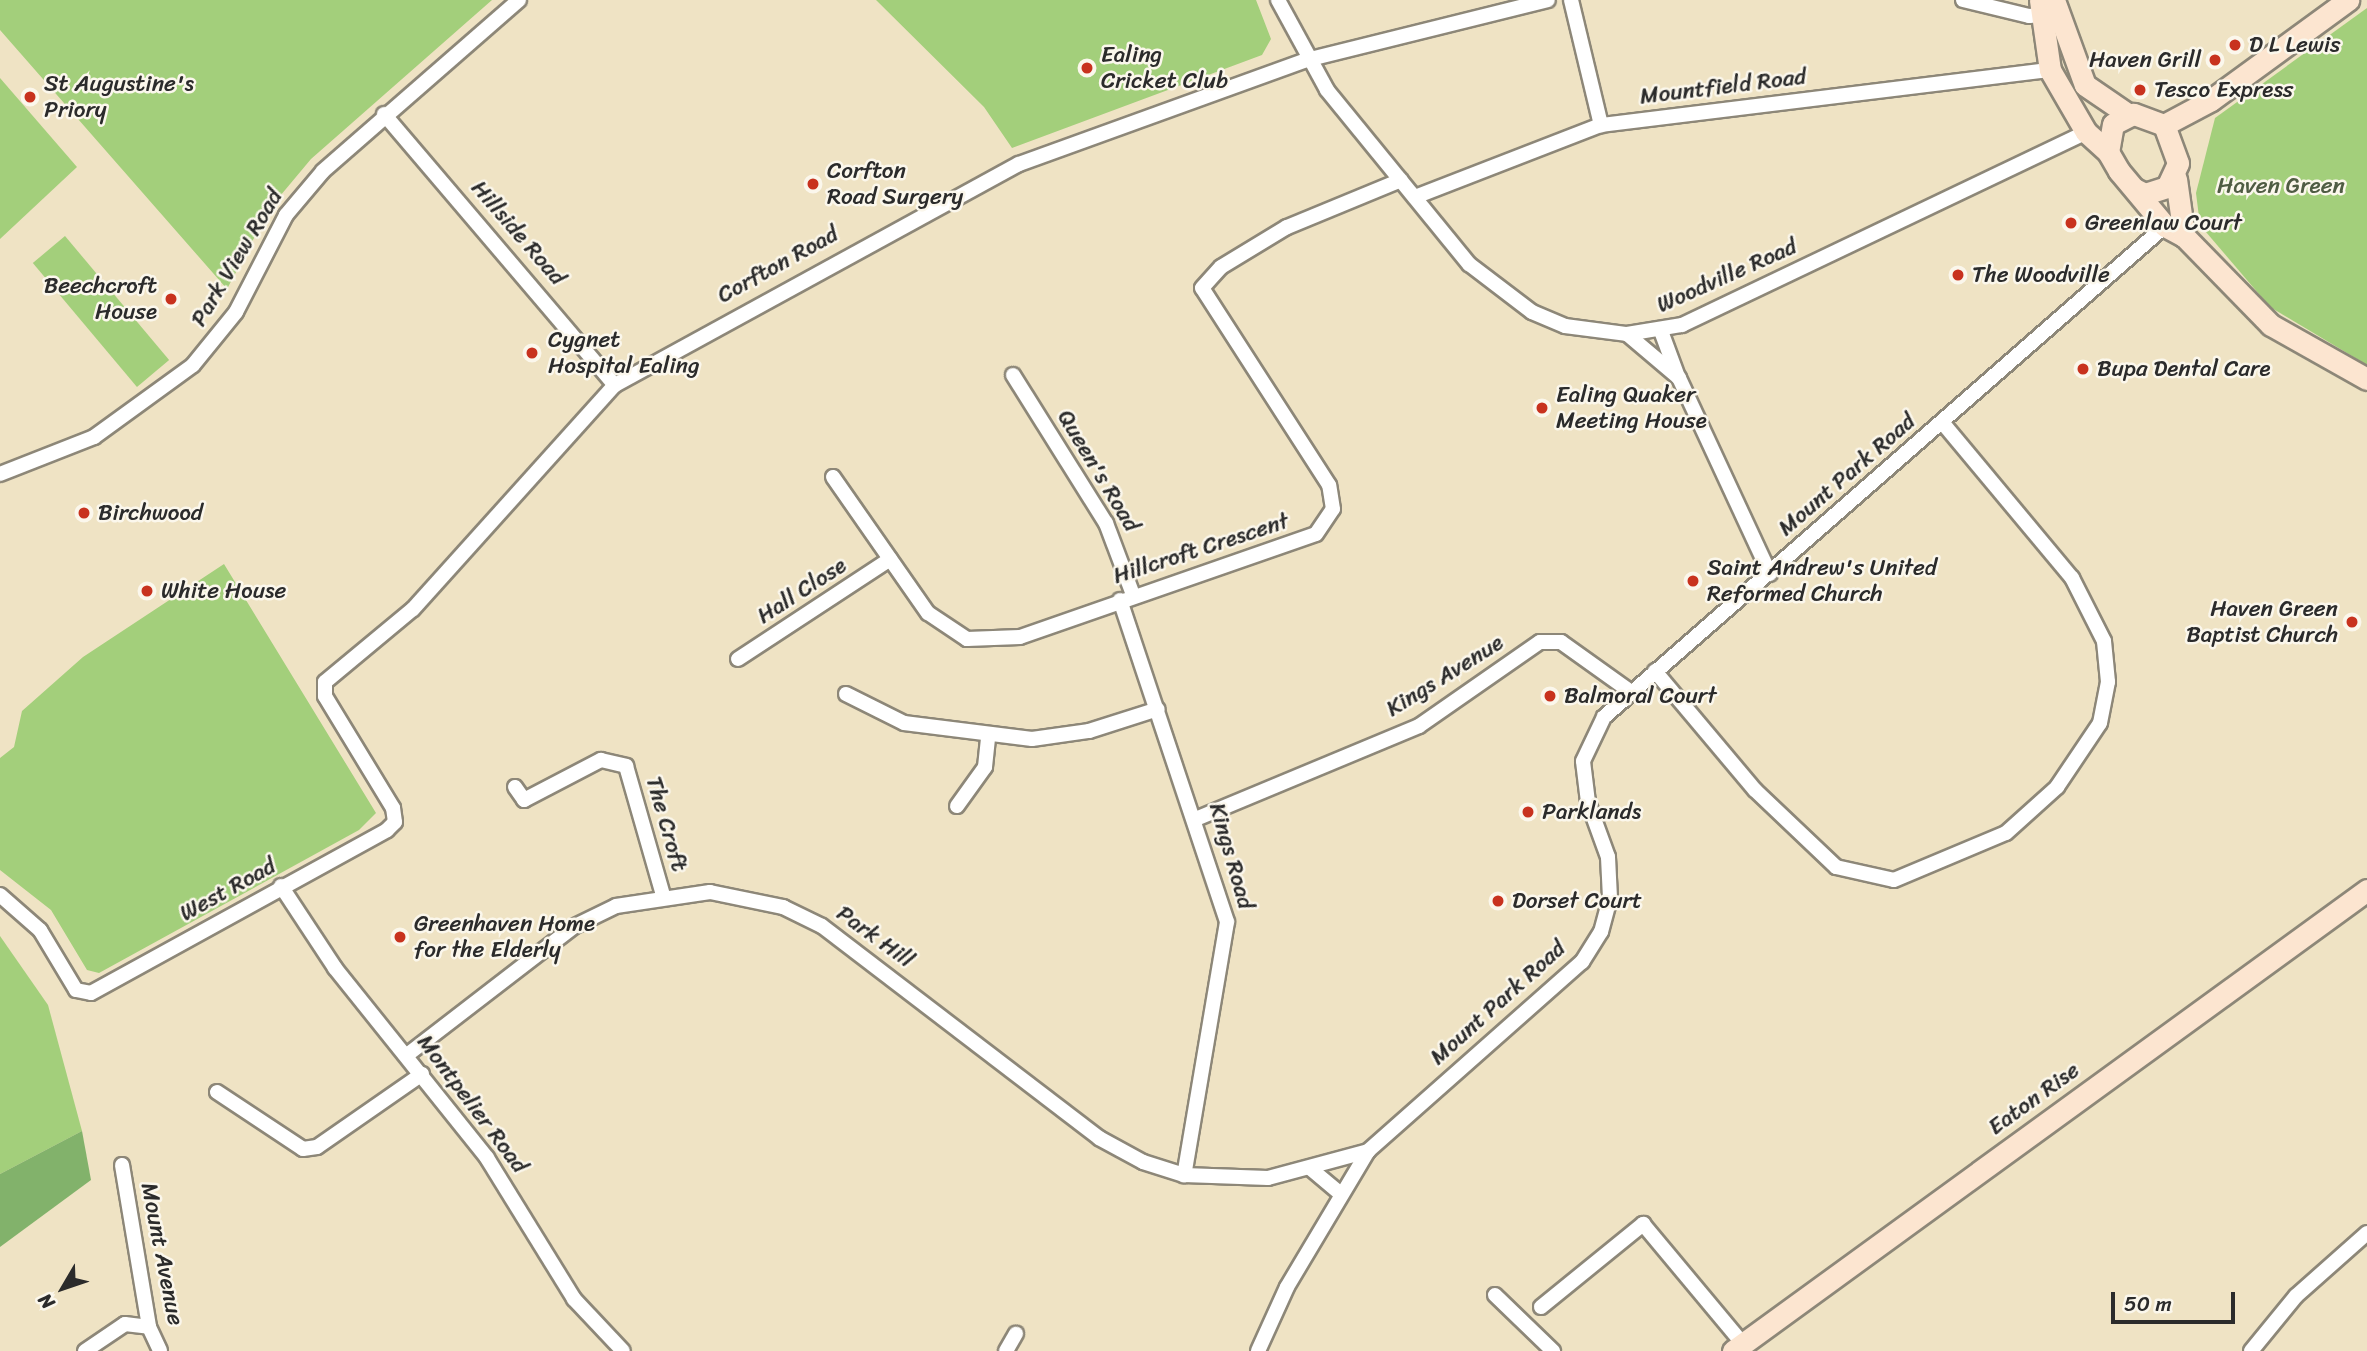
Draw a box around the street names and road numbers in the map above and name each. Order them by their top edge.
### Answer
street label: Mountfield Road [1638,63,1808,111]
street label: Hillside Road [465,175,571,291]
street label: Park View Road [185,184,289,332]
street label: Corfton Road [713,220,843,310]
street label: Woodville Road [1653,233,1801,319]
street label: Queen's Road [1051,405,1145,537]
street label: Mount Park Road [1772,408,1922,542]
street label: Hillcroft Crescent [1108,507,1294,591]
street label: Hall Close [752,552,852,630]
street label: Kings Avenue [1381,629,1509,723]
street label: The Croft [639,773,693,875]
street label: Kings Road [1203,800,1259,912]
street label: West Road [175,852,281,928]
street label: Park Hill [831,900,919,974]
street label: Mount Park Road [1424,935,1572,1071]
street label: Montpelier Road [411,1029,533,1179]
street label: Eaton Rise [1983,1056,2085,1142]
street label: Mount Avenue [135,1180,189,1328]

